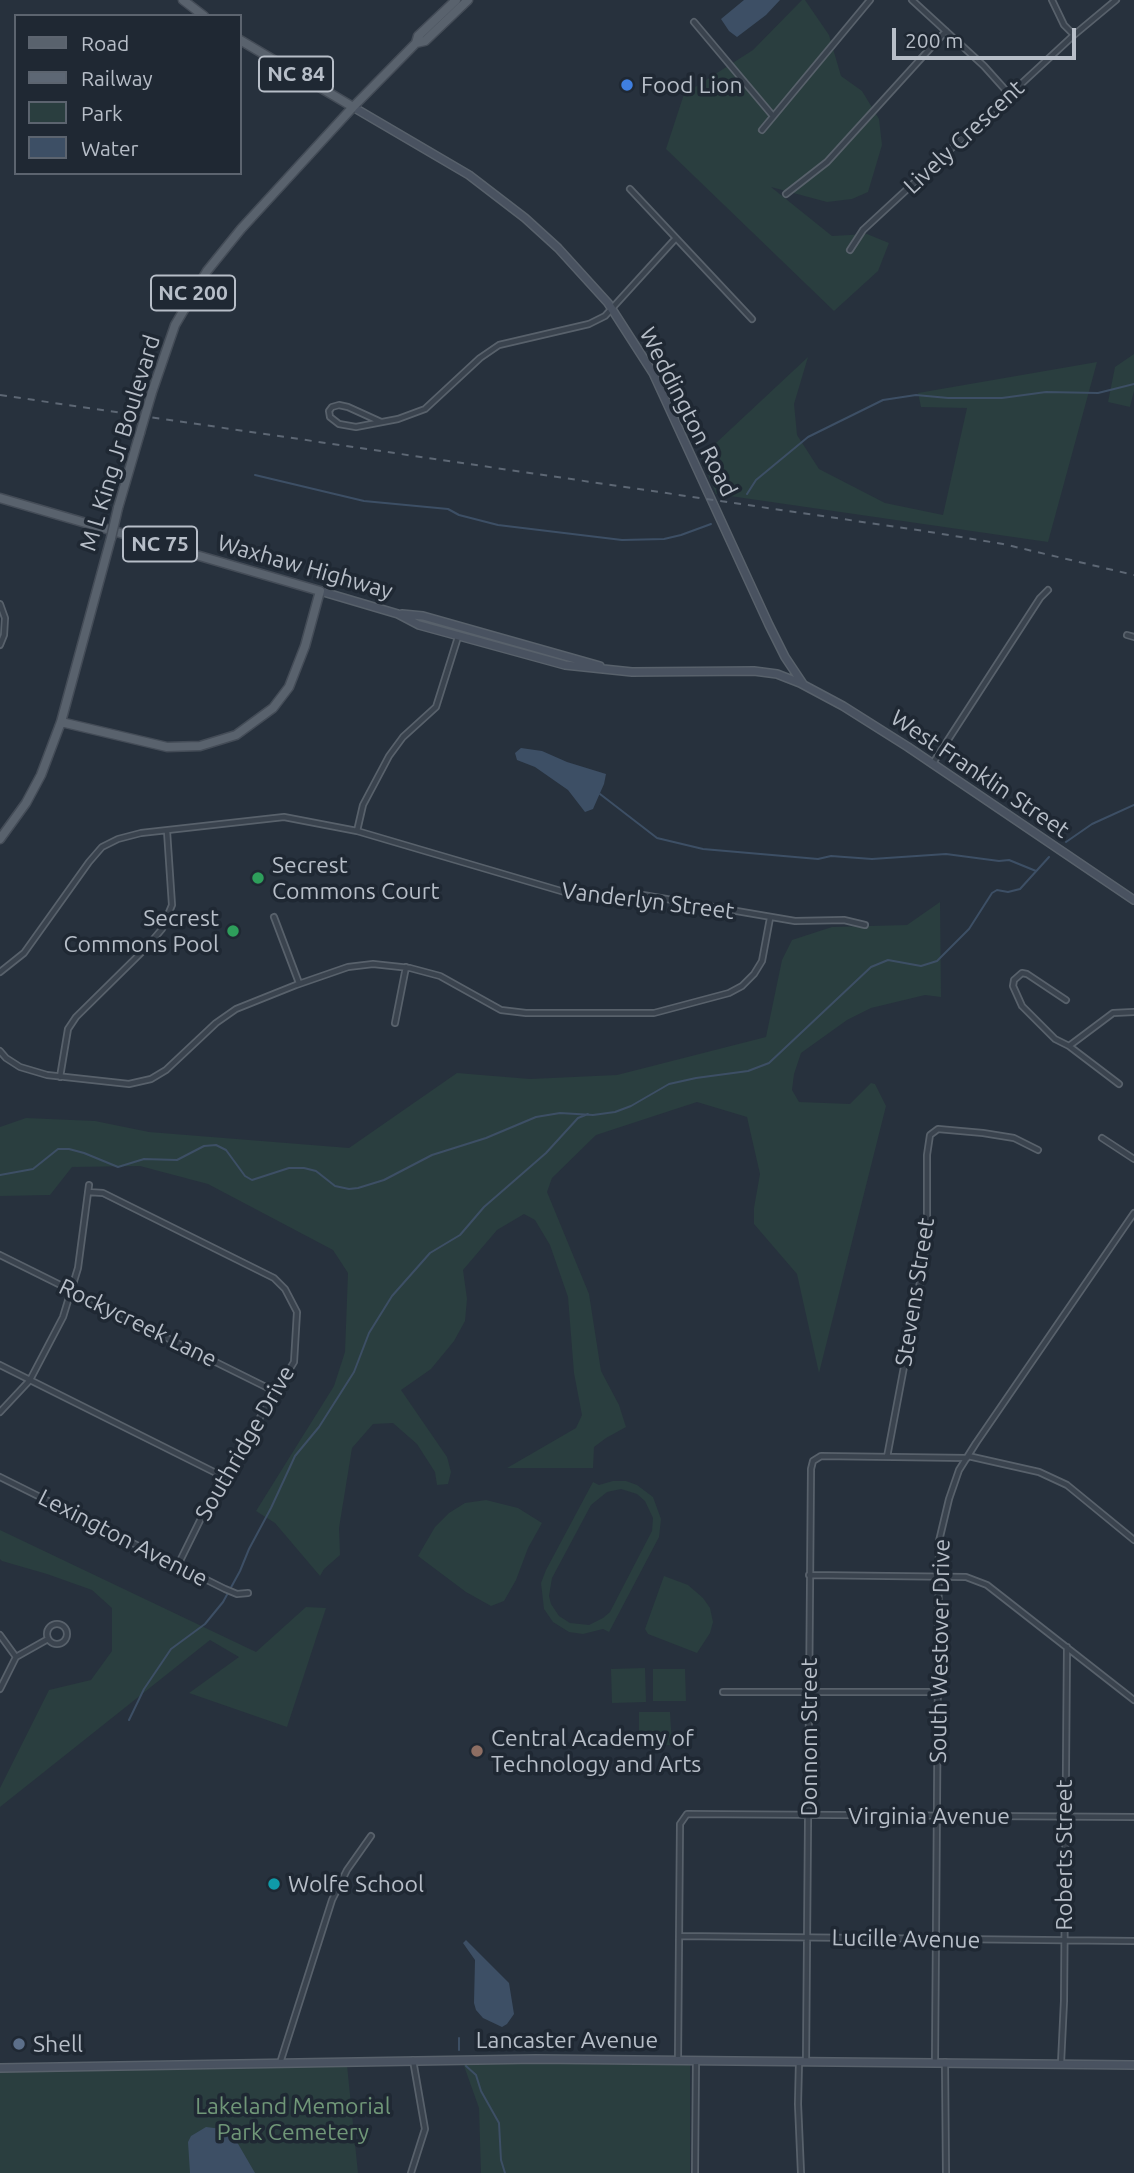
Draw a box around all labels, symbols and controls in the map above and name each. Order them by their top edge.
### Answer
legend [14,14,242,175]
scale bar [896,14,1080,58]
text: 200 m [905,28,963,52]
text: Road [81,31,129,55]
road number: NC 84 [259,56,333,92]
text: Railway [81,66,153,90]
place label: Food Lion [641,71,743,99]
street label: Lively Crescent [898,74,1030,200]
marker: Food Lion [619,77,635,93]
text: Park [81,101,123,125]
text: Water [81,136,139,160]
road number: NC 200 [151,276,235,310]
street label: Weddington Road [633,323,743,501]
street label: M L King Jr Boulevard [74,332,166,554]
road number: NC 75 [123,526,197,562]
street label: Waxhaw Highway [214,529,396,605]
street label: West Franklin Street [886,704,1074,844]
place label: Secrest Commons Court [272,851,439,905]
marker: Secrest Commons Court [250,870,266,886]
street label: Vanderlyn Street [560,877,736,925]
place label: Secrest Commons Pool [63,904,219,958]
marker: Secrest Commons Pool [225,923,241,939]
street label: Stevens Street [890,1216,940,1368]
street label: Rockycreek Lane [55,1273,221,1373]
street label: Southridge Drive [190,1361,300,1525]
street label: Lexington Avenue [34,1483,212,1593]
street label: South Westover Drive [924,1539,956,1763]
street label: Donnom Street [795,1658,823,1816]
place label: Central Academy of Technology and Arts [491,1724,701,1778]
marker: Central Academy of Technology and Arts [469,1743,485,1759]
street label: Roberts Street [1050,1779,1078,1931]
street label: Virginia Avenue [848,1802,1010,1830]
place label: Wolfe School [288,1870,424,1898]
marker: Wolfe School [266,1876,282,1892]
street label: Lucille Avenue [831,1924,981,1954]
street label: Lancaster Avenue [476,2026,658,2054]
place label: Shell [33,2030,83,2058]
marker: Shell [11,2036,27,2052]
park label: Lakeland Memorial Park Cemetery [195,2092,391,2146]

